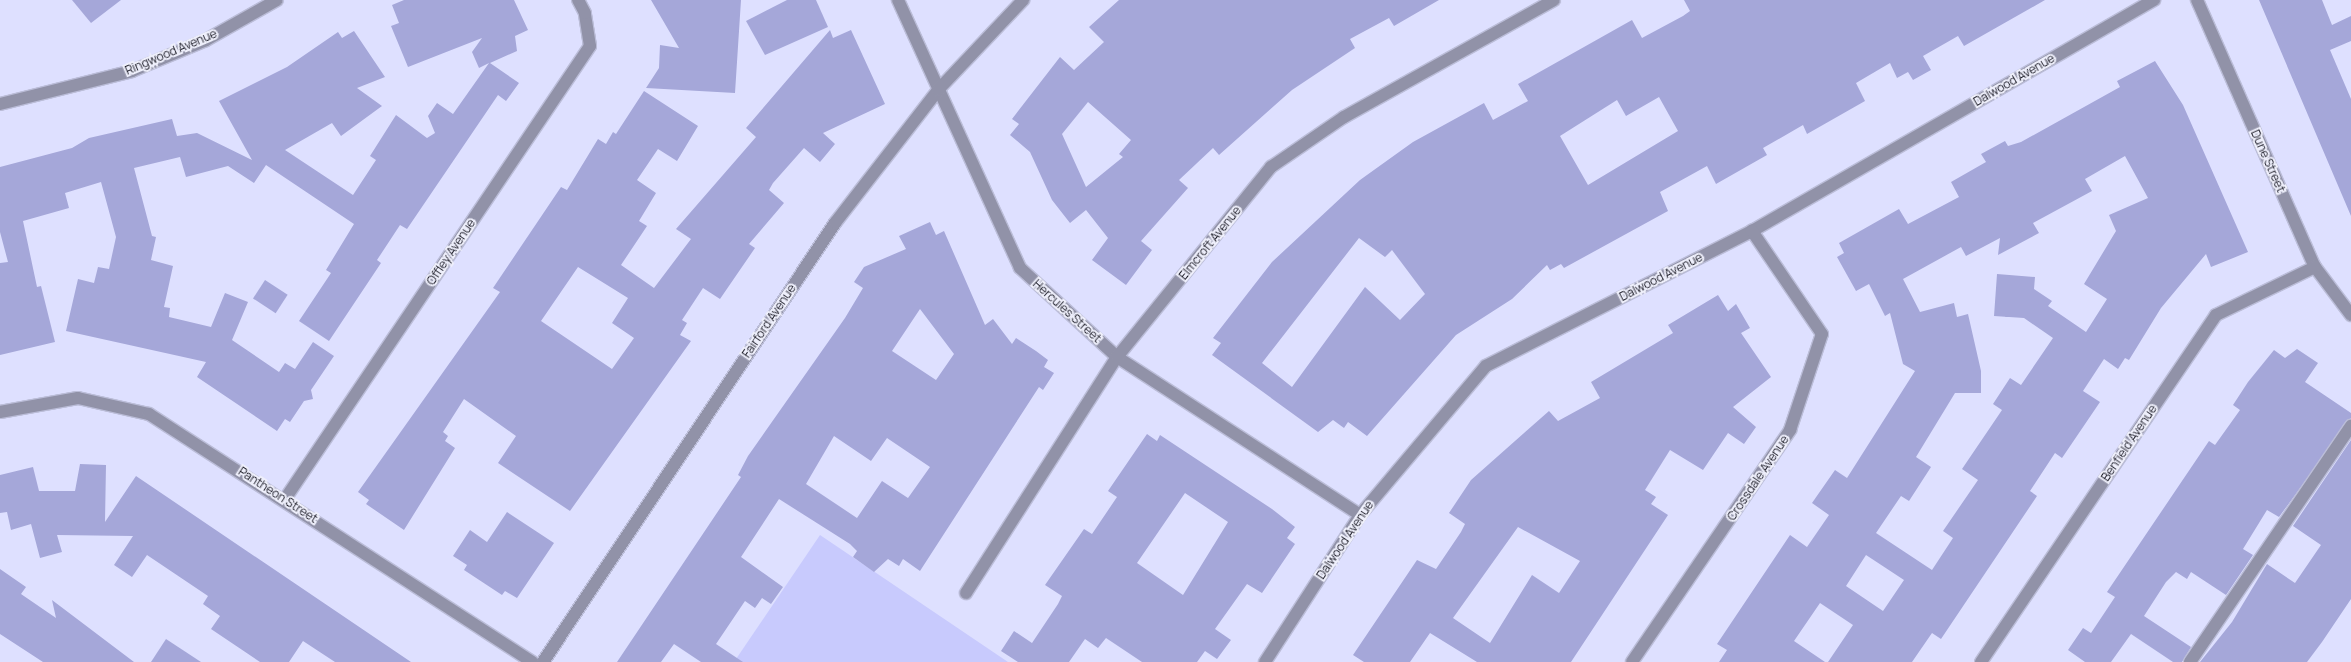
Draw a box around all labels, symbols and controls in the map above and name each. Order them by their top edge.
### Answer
street label: Ringwood Avenue [123,26,219,78]
street label: Dalwood Avenue [1971,51,2057,109]
street label: Dune Street [2248,127,2288,195]
street label: Elmcroft Avenue [1176,203,1244,283]
street label: Offley Avenue [424,216,478,288]
street label: Dalwood Avenue [1617,250,1705,304]
street label: Hercules Street [1030,277,1104,345]
street label: Fairford Avenue [739,282,799,360]
street label: Benfield Avenue [2098,402,2160,484]
street label: Crossdale Avenue [1724,433,1792,523]
street label: Pantheon Street [236,464,320,526]
street label: Dalwood Avenue [1314,498,1376,582]

